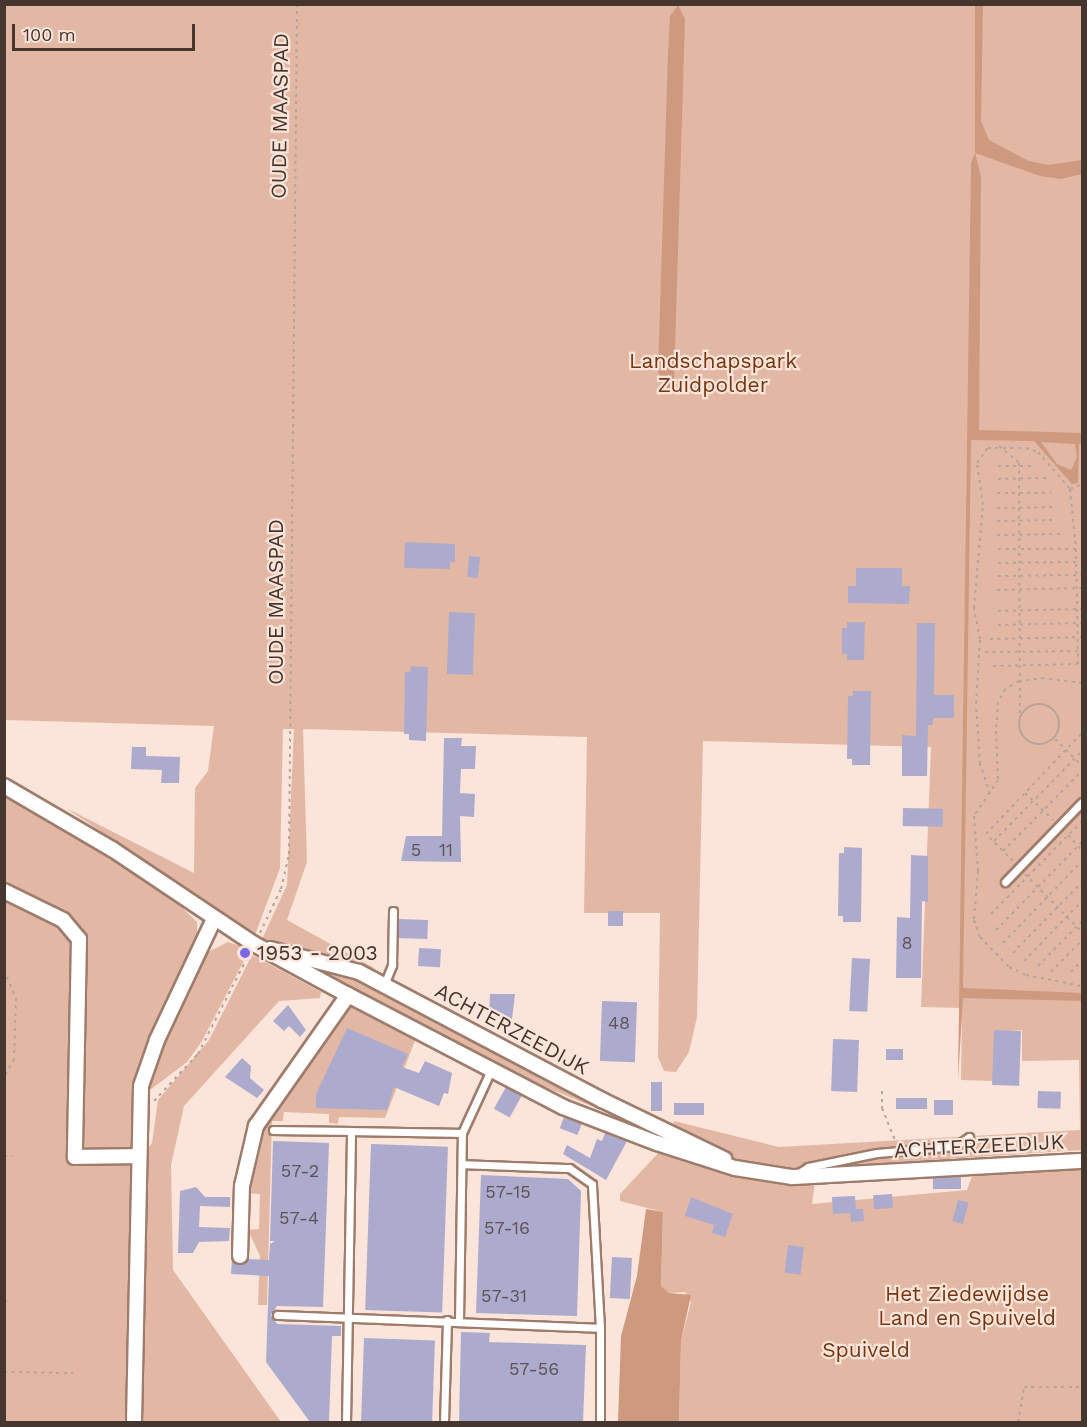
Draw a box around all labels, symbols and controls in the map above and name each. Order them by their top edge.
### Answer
scale bar [15,12,198,50]
text: 100 m [23,24,76,45]
street label: OUDE MAASPAD [266,33,294,199]
park label: Landschapspark Zuidpolder [629,348,797,398]
street label: OUDE MAASPAD [263,519,289,685]
house number: 5 [411,839,421,861]
house number: 11 [439,839,453,861]
house number: 8 [901,932,913,954]
place label: 1953 - 2003 [257,940,378,966]
marker: 1953 - 2003 [238,946,252,960]
street label: ACHTERZEEDIJK [431,978,593,1080]
house number: 48 [608,1012,630,1034]
street label: ACHTERZEEDIJK [893,1129,1065,1163]
house number: 57-2 [281,1160,319,1182]
house number: 57-15 [485,1181,531,1203]
house number: 57-4 [279,1207,319,1229]
house number: 57-16 [484,1217,530,1239]
park label: Het Ziedewijdse Land en Spuiveld [878,1281,1056,1331]
house number: 57-31 [481,1285,527,1307]
park label: Spuiveld [822,1337,910,1363]
house number: 57-56 [509,1358,559,1380]

